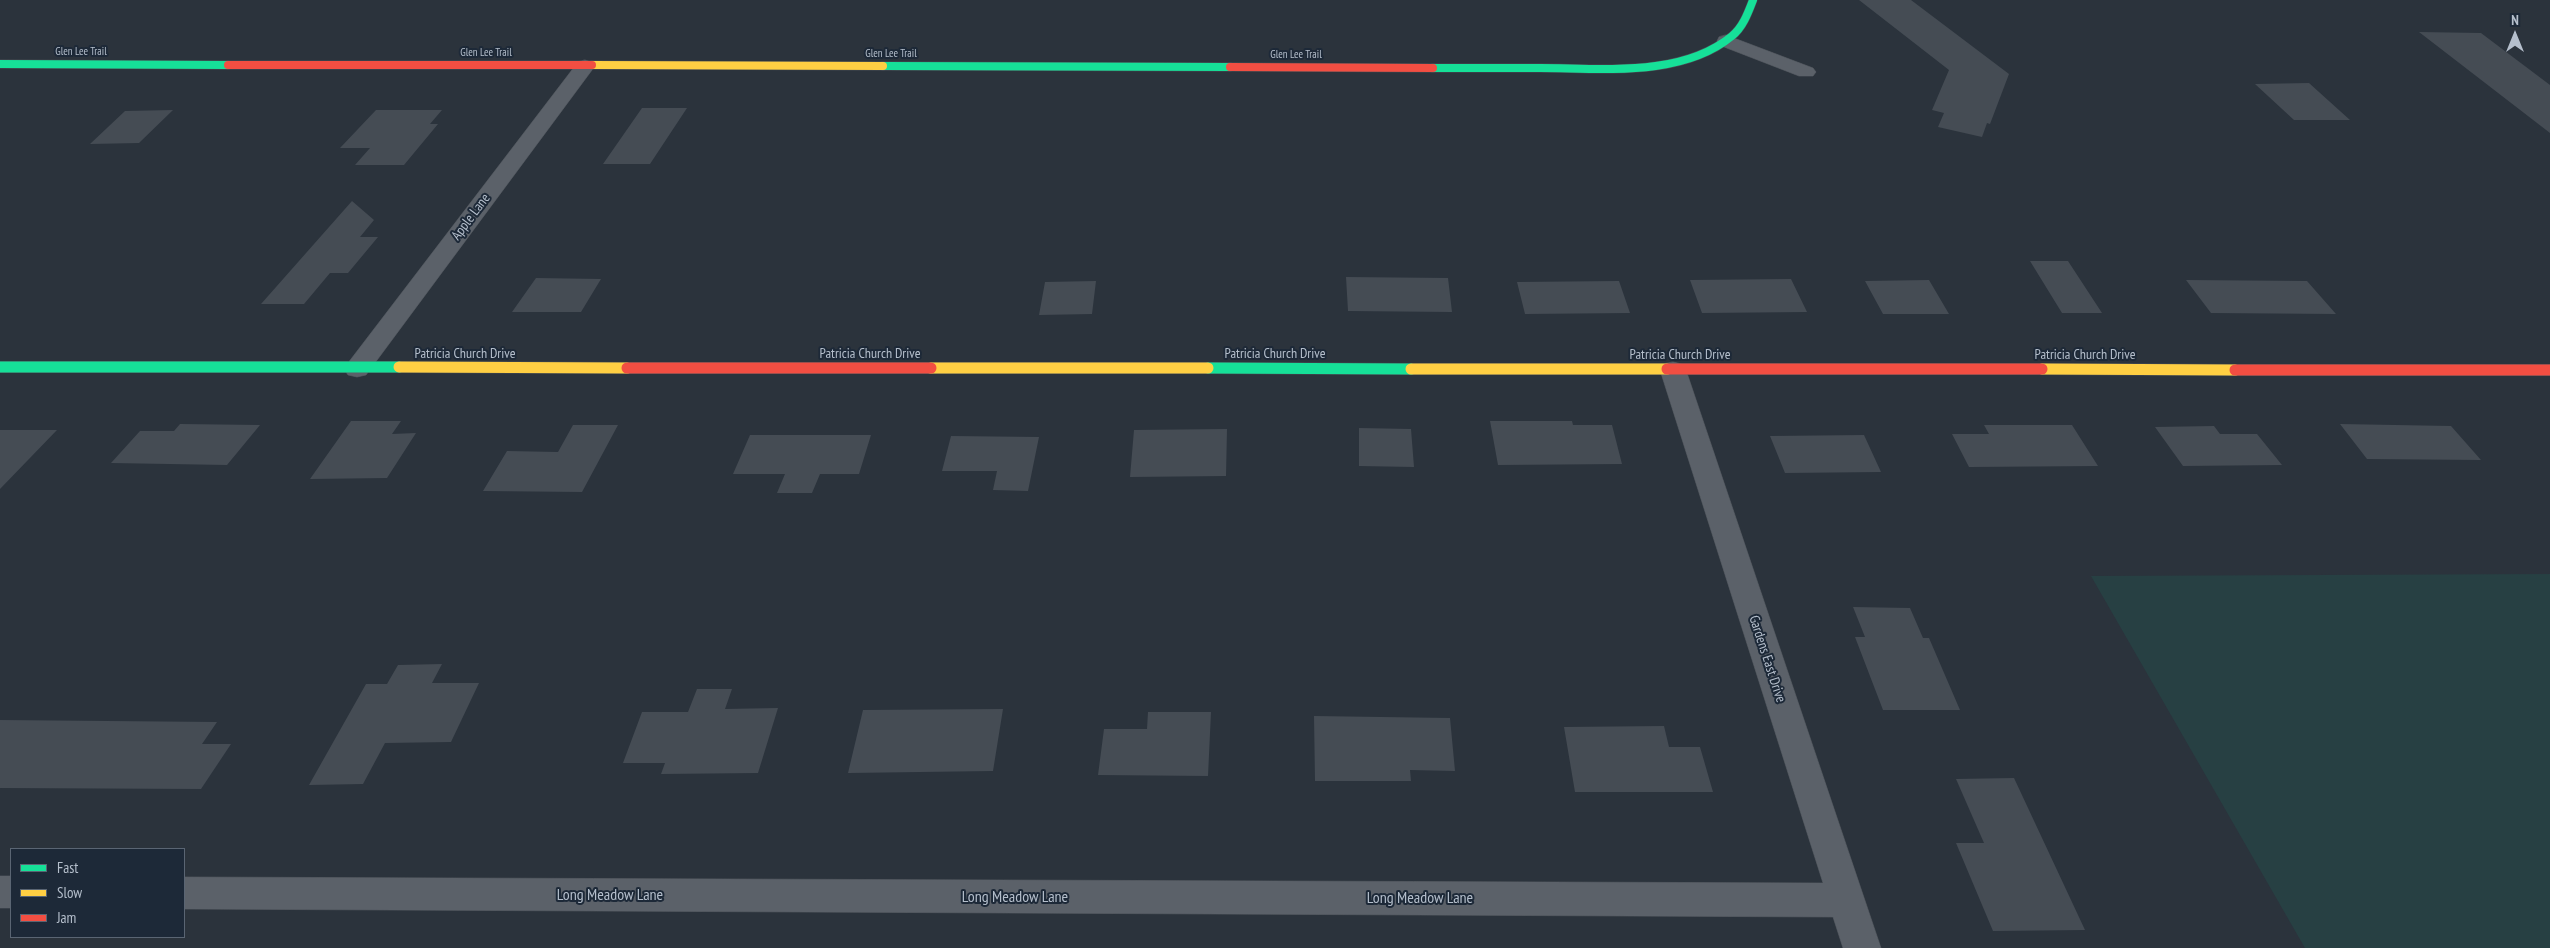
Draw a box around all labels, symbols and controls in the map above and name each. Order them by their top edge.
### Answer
north arrow [2490,10,2540,60]
text: N [2511,11,2519,29]
street label: Glen Lee Trail [55,45,107,59]
street label: Glen Lee Trail [460,46,512,60]
street label: Glen Lee Trail [865,47,917,61]
street label: Glen Lee Trail [1270,48,1322,62]
street label: Apple Lane [448,190,494,244]
street label: Patricia Church Drive [415,346,515,362]
street label: Patricia Church Drive [820,346,920,362]
street label: Patricia Church Drive [1225,346,1325,362]
street label: Patricia Church Drive [1630,347,1730,363]
street label: Patricia Church Drive [2035,347,2135,363]
street label: Gardens East Drive [1745,613,1789,705]
legend [10,848,185,938]
text: Fast [57,858,78,877]
text: Slow [57,883,82,902]
street label: Long Meadow Lane [557,885,663,905]
street label: Long Meadow Lane [962,887,1068,907]
street label: Long Meadow Lane [1367,888,1473,908]
text: Jam [57,908,76,927]

